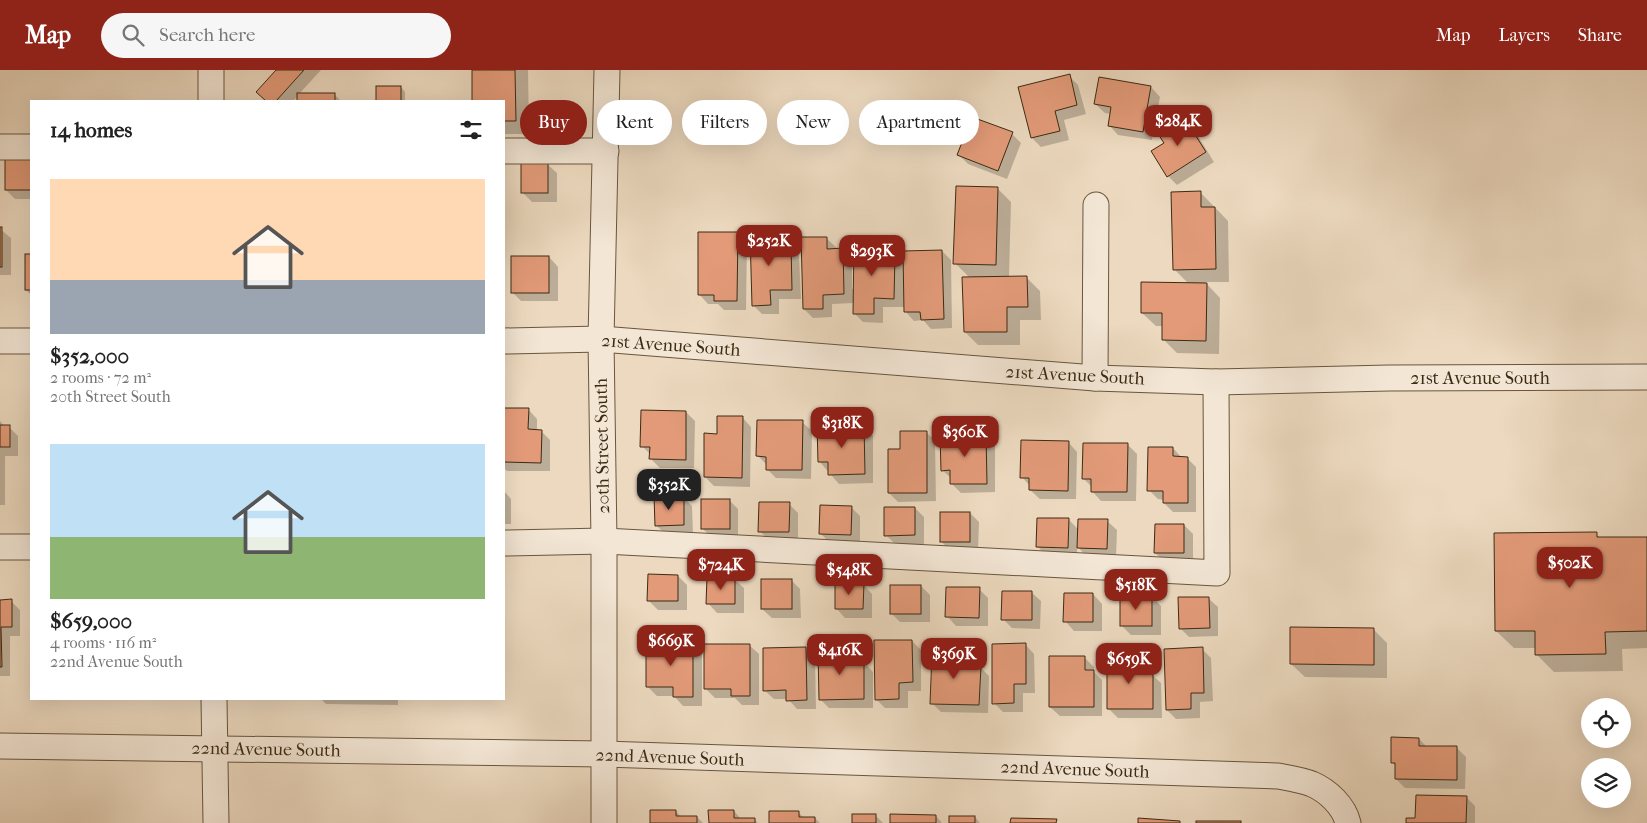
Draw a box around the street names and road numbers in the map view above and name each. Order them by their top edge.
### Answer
street label: 21st Avenue South [601,330,741,361]
street label: 21st Avenue South [1005,361,1145,390]
street label: 21st Avenue South [1410,368,1550,389]
street label: 20th Street South [591,378,614,514]
street label: 22nd Avenue South [191,738,341,761]
street label: 22nd Avenue South [595,744,745,771]
street label: 22nd Avenue South [1000,756,1150,783]

